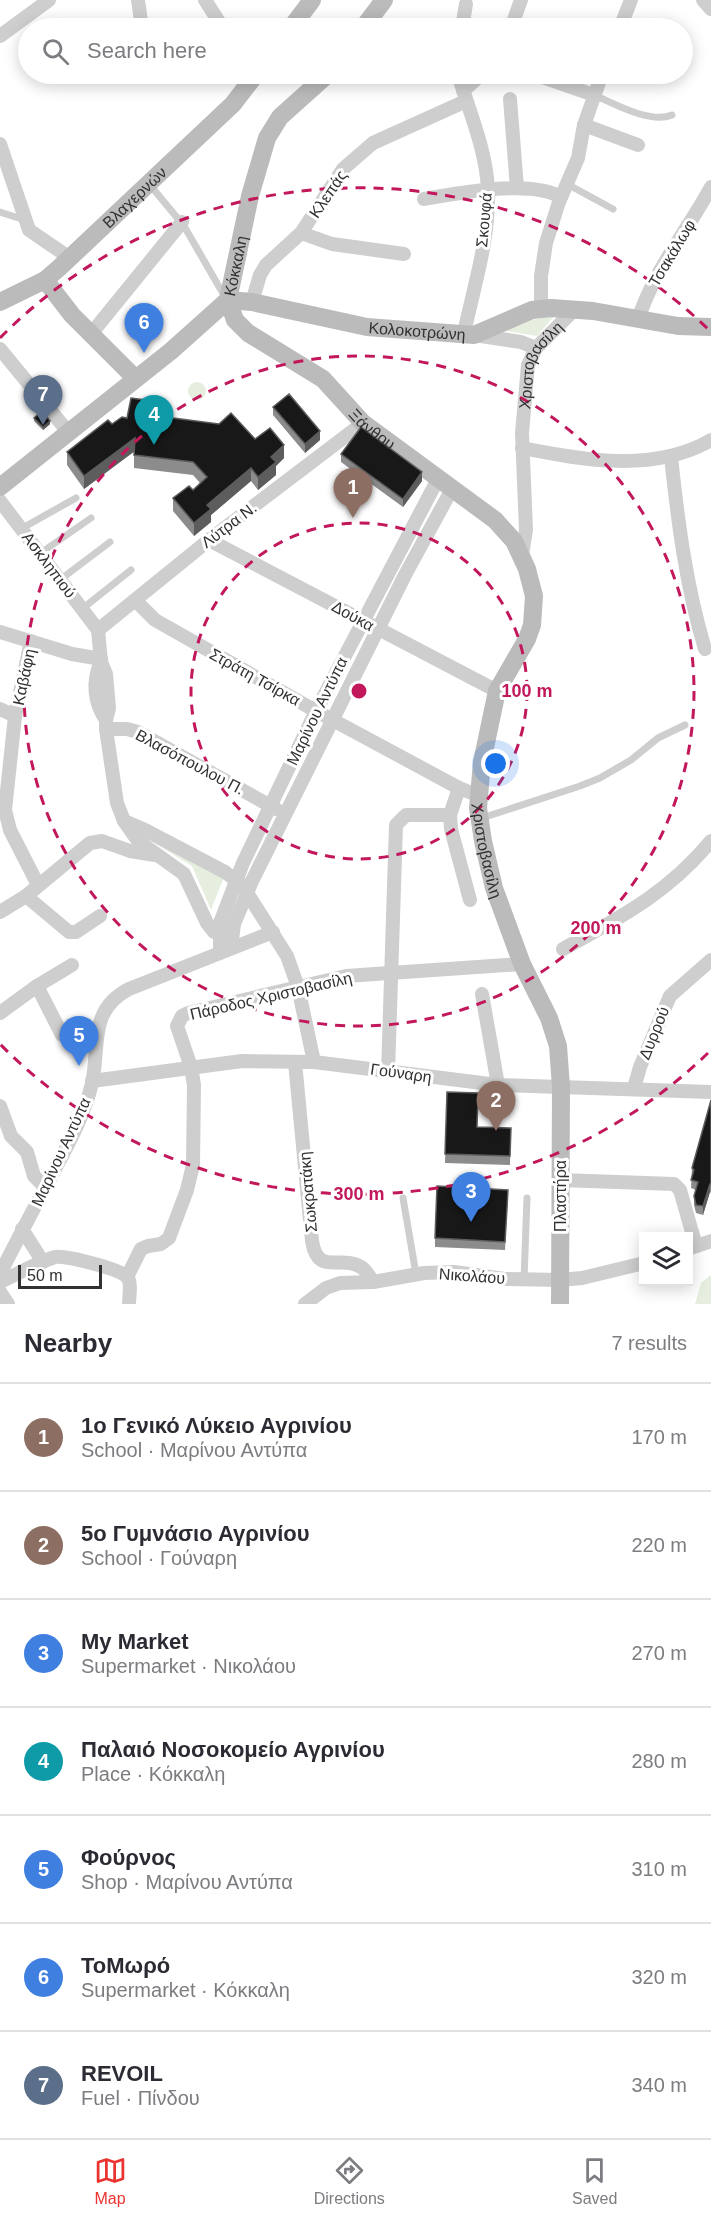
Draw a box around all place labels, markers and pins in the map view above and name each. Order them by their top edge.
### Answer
pin: 6 [124,304,164,353]
pin: 7 [24,376,63,425]
pin: 4 [134,396,174,445]
pin: 1 [334,468,372,518]
centre of rings [349,681,369,701]
pin: 5 [60,1016,98,1066]
pin: 2 [476,1082,516,1131]
pin: 3 [452,1172,490,1222]

